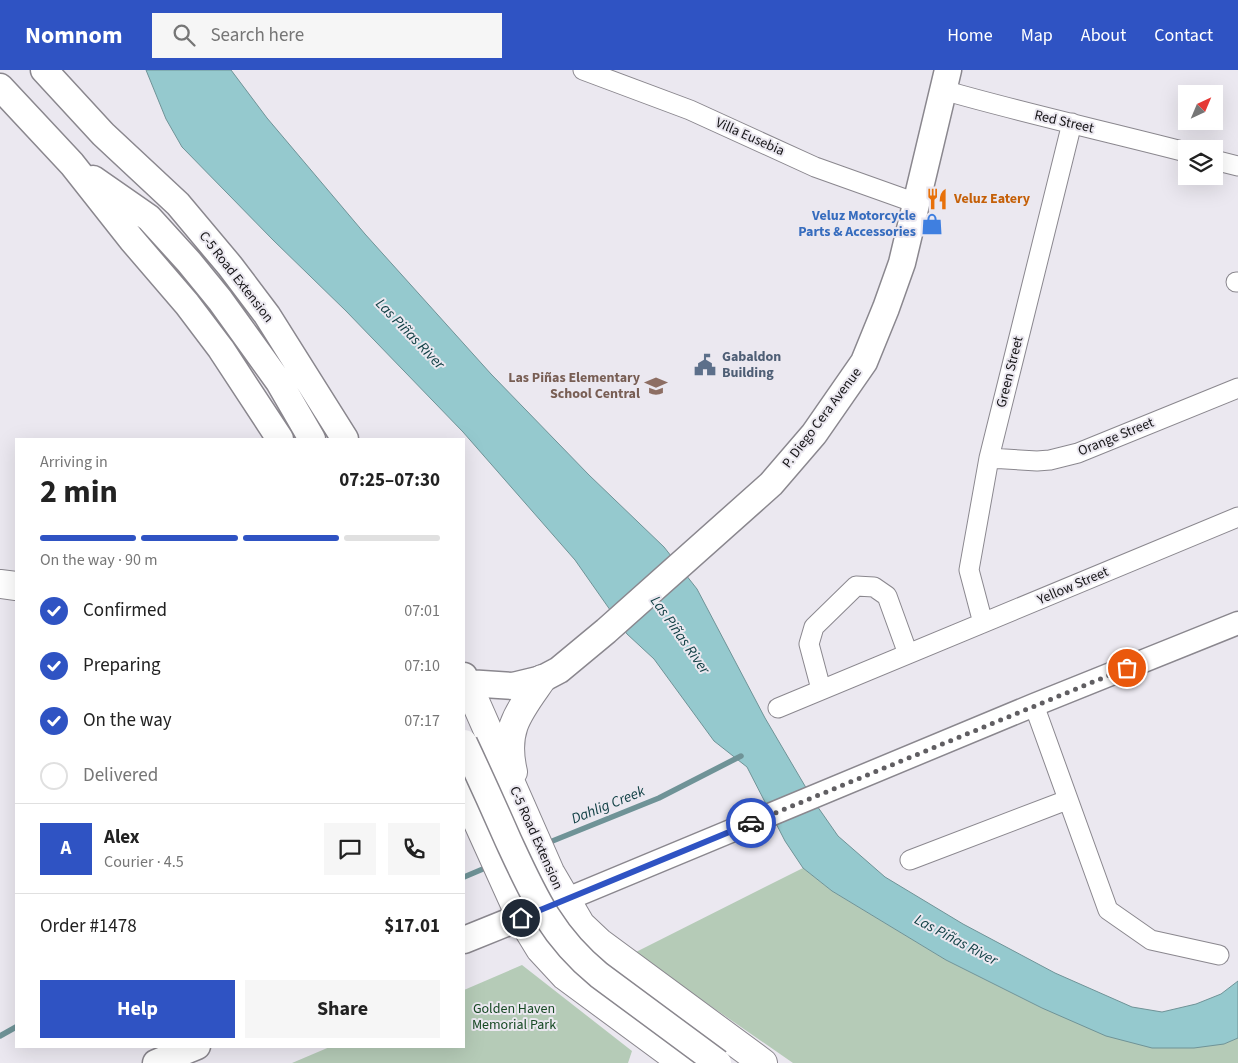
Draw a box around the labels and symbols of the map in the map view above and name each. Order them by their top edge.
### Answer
north arrow [1178,85,1222,130]
street label: Red Street [1032,105,1096,139]
street label: Villa Eusebia [712,113,788,161]
restaurant icon: Veluz Eatery [924,186,950,212]
place label: Veluz Eatery [953,189,1031,209]
place label: Veluz Motorcycle Parts & Accessories [798,206,916,242]
shop icon: Veluz Motorcycle Parts & Accessories [919,211,945,237]
street label: C-5 Road Extension [194,227,278,327]
water label: Las Piñas River [371,294,450,375]
street label: Green Street [991,334,1029,410]
place label: Gabaldon Building [722,347,781,383]
public building icon: Gabaldon Building [692,352,718,378]
street label: P. Diego Cera Avenue [778,364,866,472]
place label: Las Piñas Elementary School Central [508,368,641,404]
school or university icon: Las Piñas Elementary School Central [643,373,669,399]
street label: Orange Street [1075,413,1157,461]
street label: Yellow Street [1033,562,1112,610]
water label: Las Piñas River [645,592,715,679]
pin [1106,647,1148,689]
water label: Dahlig Creek [568,780,649,829]
street label: C-5 Road Extension [504,783,568,893]
courier [726,798,776,848]
pin [500,897,542,939]
water label: Las Piñas River [911,909,1002,971]
park label: Golden Haven Memorial Park [472,999,556,1035]

